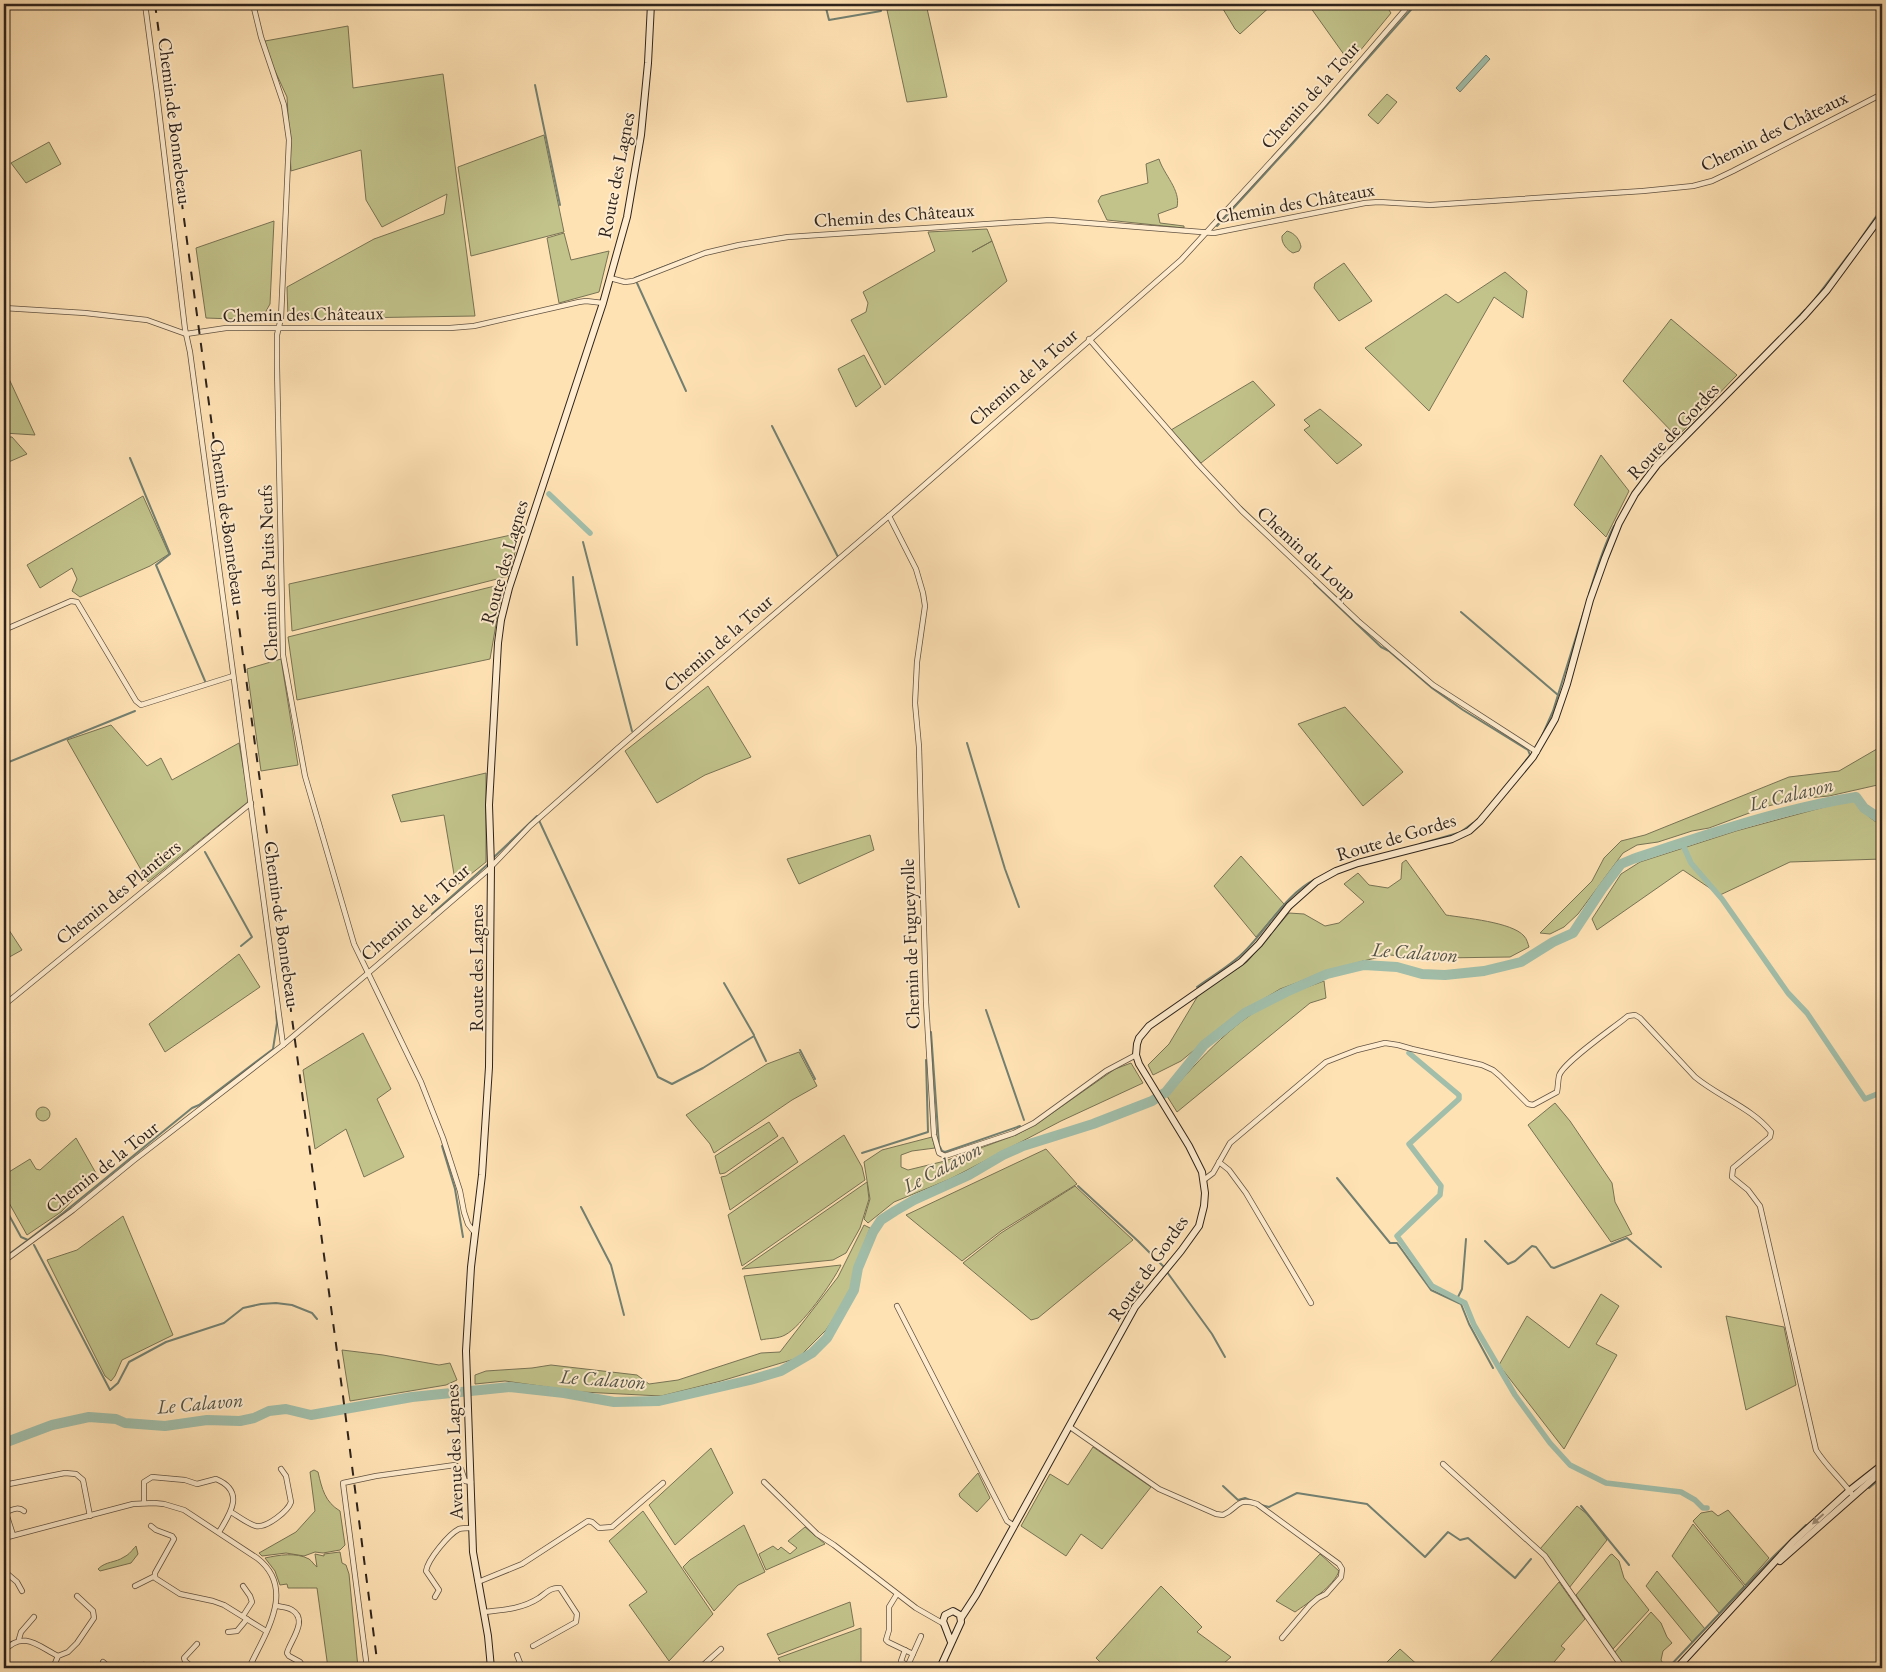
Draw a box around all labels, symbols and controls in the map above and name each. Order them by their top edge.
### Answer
street label: Chemin de la Tour [1255,35,1366,154]
street label: Chemin de Bonnebeau [152,36,198,206]
street label: Chemin des Châteaux [1696,84,1853,178]
street label: Route des Lagnes [592,110,640,240]
street label: Chemin des Châteaux [1214,177,1377,229]
street label: Chemin des Châteaux [813,197,976,233]
street label: Chemin des Châteaux [222,300,384,328]
street label: Chemin de la Tour [963,322,1083,431]
street label: Route de Gordes [1622,377,1724,485]
street label: Chemin de Bonnebeau [204,437,252,607]
street label: Chemin des Puits Neufs [252,484,284,662]
street label: Route des Lagnes [474,497,534,627]
street label: Chemin du Loup [1252,500,1362,606]
street label: Chemin de la Tour [658,588,778,697]
water label: Le Calavon [1745,771,1836,817]
street label: Route de Gordes [1333,807,1459,867]
street label: Chemin des Plantiers [50,834,186,950]
street label: Chemin de Bonnebeau [258,839,306,1009]
street label: Chemin de la Tour [355,857,475,966]
street label: Chemin de Fugueyrolle [895,858,925,1030]
street label: Route des Lagnes [464,904,489,1032]
water label: Le Calavon [1370,936,1459,968]
street label: Chemin de la Tour [40,1115,164,1219]
water label: Le Calavon [897,1135,986,1199]
street label: Route de Gordes [1102,1210,1194,1326]
water label: Le Calavon [558,1363,647,1395]
street label: Avenue des Lagnes [439,1384,469,1521]
water label: Le Calavon [155,1386,244,1420]
one-way arrow [1812,1513,1824,1525]

